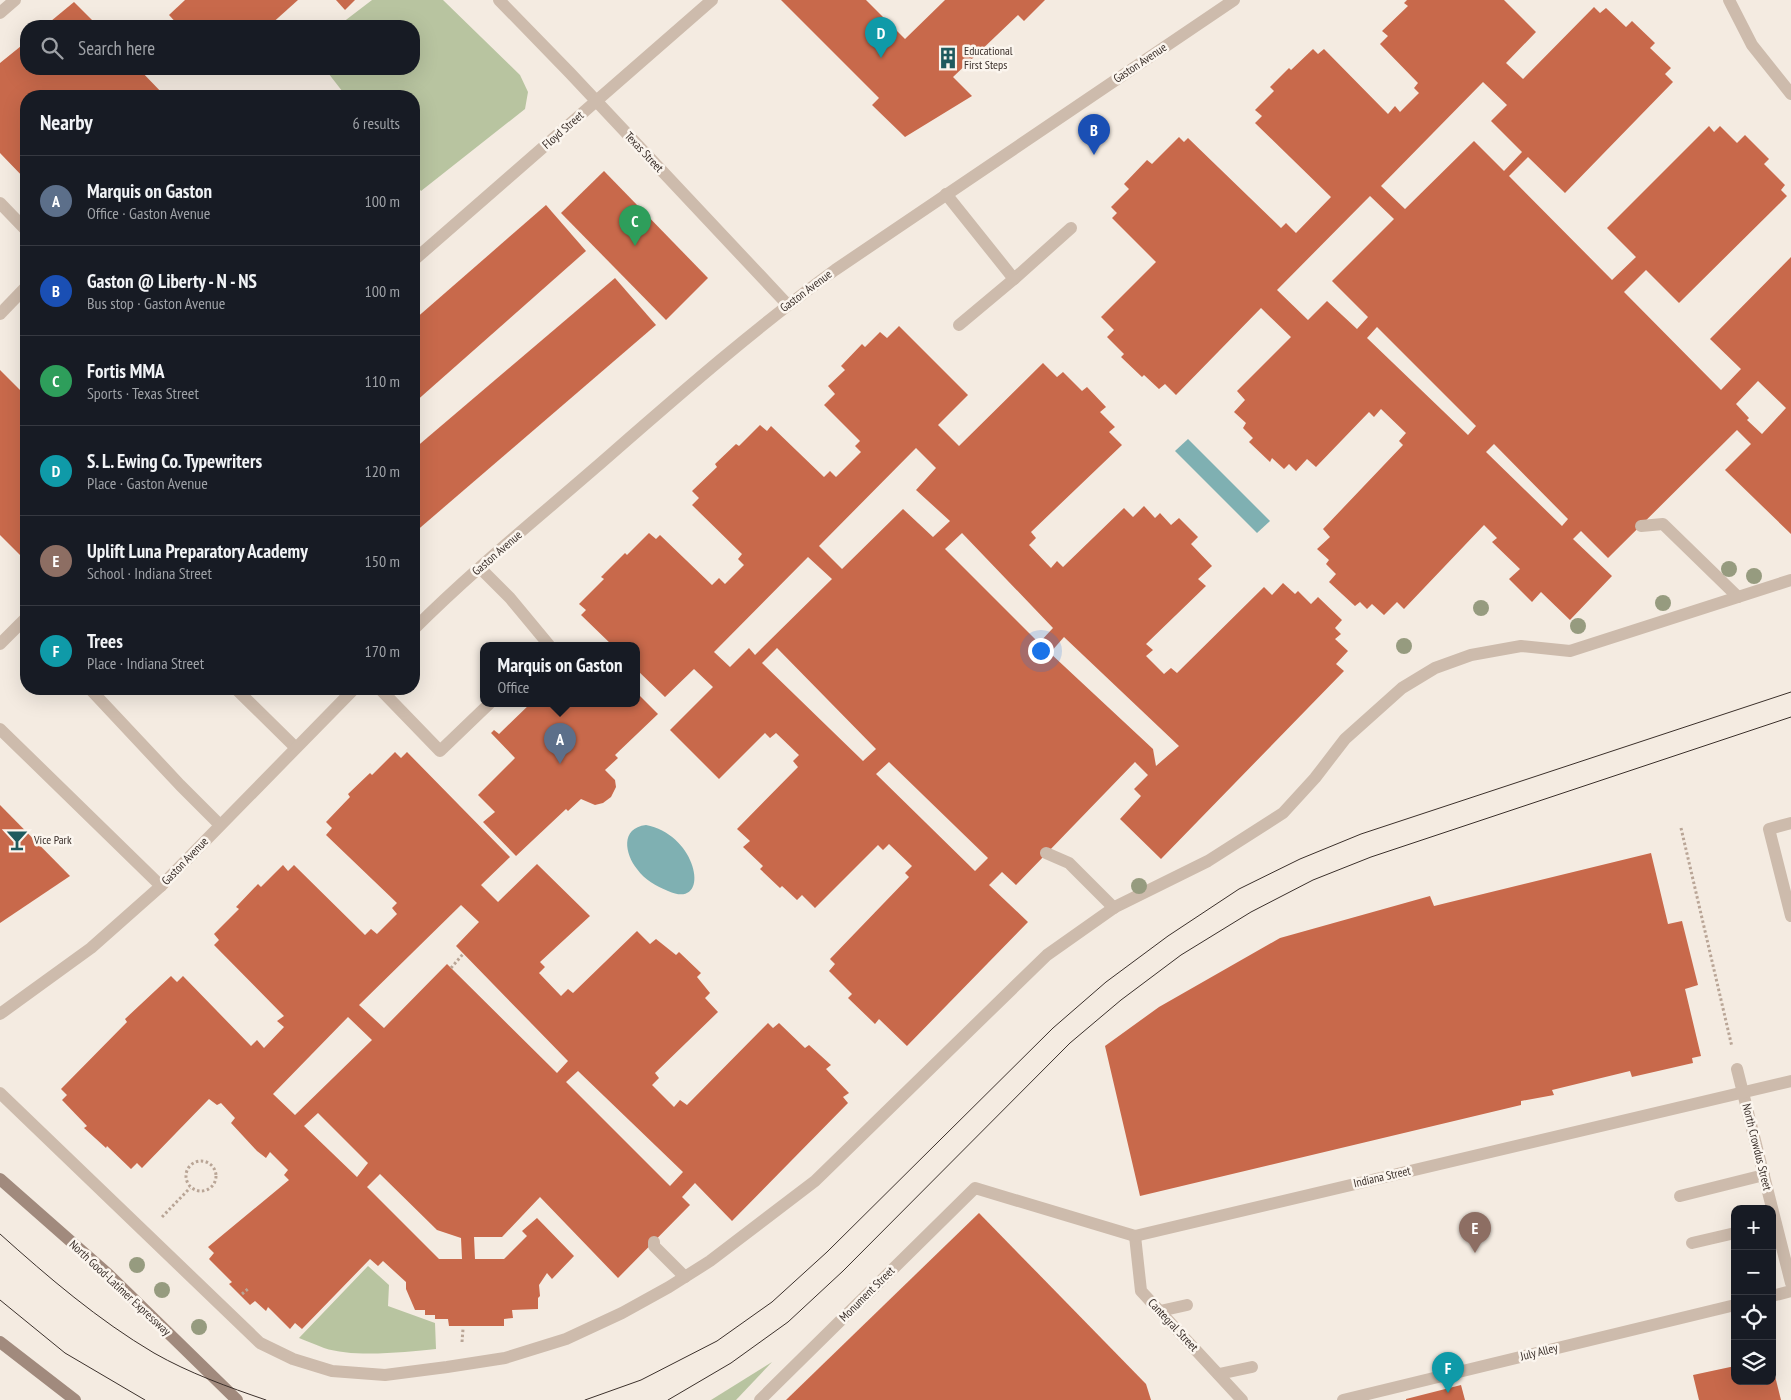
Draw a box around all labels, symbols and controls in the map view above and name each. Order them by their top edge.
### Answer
pin: D [865,17,897,58]
search box [20,20,420,75]
icon: search [38,34,66,62]
text: Search here [78,36,155,60]
street label: Gaston Avenue [1110,39,1169,86]
place label: Educational First Steps [964,43,1013,72]
building icon: Educational First Steps [935,45,961,71]
street label: Floyd Street [539,107,587,152]
text: Nearby [40,109,93,136]
text: 6 results [353,113,400,133]
pin: B [1078,114,1110,155]
street label: Texas Street [622,128,667,176]
text: Marquis on Gaston [87,179,212,203]
text: A [52,191,60,211]
text: 100 m [365,191,400,211]
text: Office · Gaston Avenue [87,203,210,223]
pin: C [619,205,651,246]
street label: Gaston Avenue [777,266,835,315]
text: Gaston @ Liberty - N - NS [87,269,257,293]
text: B [52,281,60,301]
text: 100 m [365,281,400,301]
text: Bus stop · Gaston Avenue [87,293,225,313]
text: Fortis MMA [87,359,165,383]
text: C [52,371,60,391]
text: 110 m [365,371,400,391]
text: Sports · Texas Street [87,383,199,403]
text: S. L. Ewing Co. Typewriters [87,449,262,473]
text: D [52,461,60,481]
text: 120 m [365,461,400,481]
text: Place · Gaston Avenue [87,473,208,493]
street label: Gaston Avenue [469,527,525,578]
text: Uplift Luna Preparatory Academy [87,539,308,563]
text: E [53,551,59,571]
text: 150 m [365,551,400,571]
text: School · Indiana Street [87,563,212,583]
text: Trees [87,629,123,653]
your location [1028,638,1054,664]
text: F [53,641,59,661]
text: 170 m [365,641,400,661]
popup [480,642,640,707]
text: Place · Indiana Street [87,653,204,673]
text: Marquis on Gaston [498,653,622,677]
text: Office [498,677,529,697]
pin: A [544,723,576,764]
bar icon: Vice Park [4,827,30,853]
place label: Vice Park [33,832,72,847]
street label: Gaston Avenue [158,833,211,888]
street label: North Crowdus Street [1739,1102,1776,1193]
street label: Indiana Street [1352,1163,1413,1190]
map controls [1731,1205,1776,1385]
button: + [1731,1205,1776,1250]
pin: E [1459,1212,1491,1253]
street label: North Good-Latimer Expressway [66,1237,175,1339]
button: − [1731,1250,1776,1295]
street label: Monument Street [836,1262,898,1324]
street label: Cantegral Street [1145,1295,1202,1355]
button: locate [1731,1295,1776,1340]
street label: July Alley [1518,1340,1560,1364]
button: layers [1731,1340,1776,1385]
pin: F [1432,1352,1464,1393]

